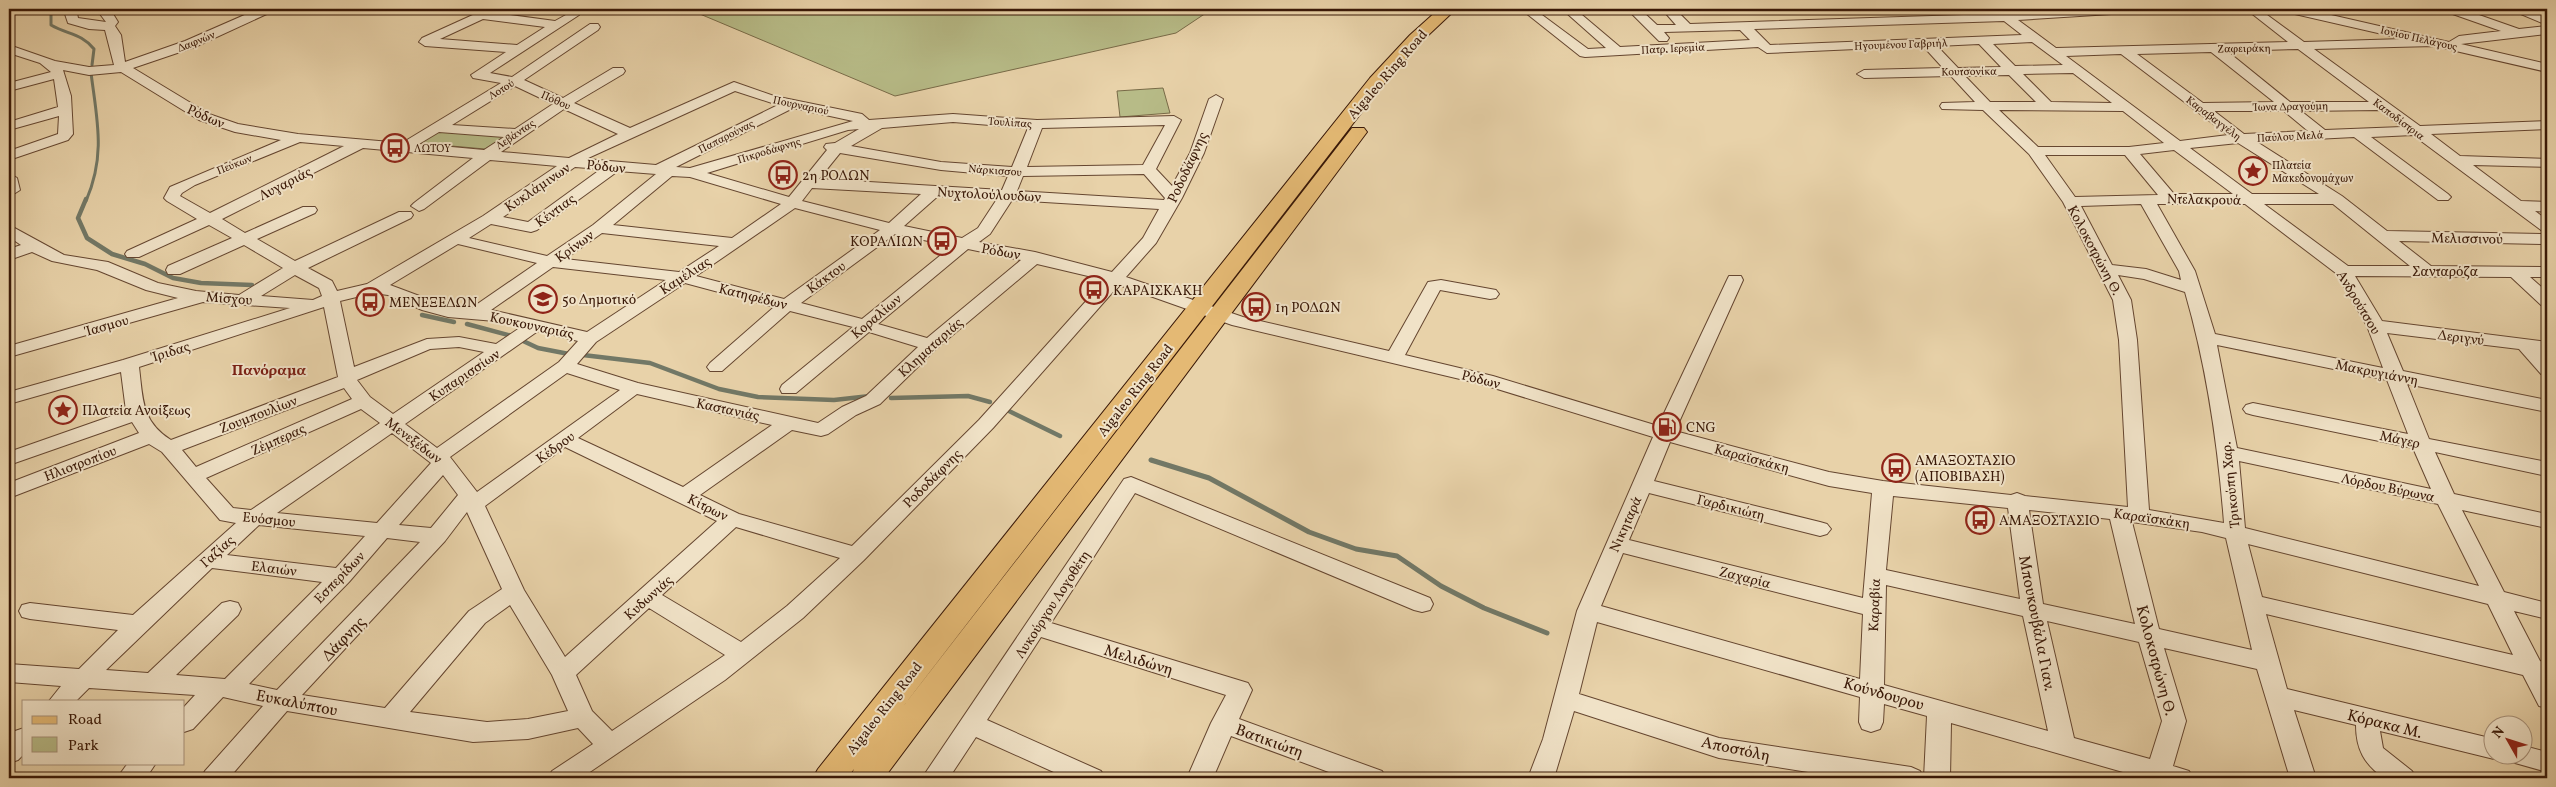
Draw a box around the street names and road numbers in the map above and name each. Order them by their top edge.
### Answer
street label: Ιονίου Πελάγους [2379,23,2459,56]
street label: Aigaleo Ring Road [1344,26,1432,124]
street label: Δαφνών [176,28,218,57]
street label: Ηγουμένου Γαβριήλ [1854,36,1948,55]
street label: Πατρ. Ιερεμία [1641,40,1706,59]
street label: Ζαφειράκη [2217,42,2271,57]
street label: Κουτσονίκα [1941,65,1997,80]
street label: Λοτού [486,76,518,104]
street label: Πόθου [538,88,573,115]
street label: Πουρναριού [771,93,830,120]
street label: Καραβαγγέλη [2182,93,2244,145]
street label: Καποδίστρια [2369,96,2427,145]
street label: Ίωνα Δραγούμη [2253,99,2328,116]
street label: Ρόδων [184,101,227,134]
street label: Τουλίπας [987,114,1032,133]
street label: Λεβάντας [493,116,539,154]
street label: Παπαρούνας [696,117,757,158]
street label: Παύλου Μελά [2256,128,2324,147]
street label: Ροδοδάφνης [1164,129,1213,206]
street label: Πικροδάφνης [736,135,803,168]
street label: Πεύκων [215,151,255,179]
street label: Ρόδων [585,156,627,179]
street label: Κυκλάμινων [501,159,575,217]
street label: Νάρκισσου [968,162,1022,181]
street label: Λυγαριάς [256,163,316,206]
street label: Νυχτολούλουδων [936,183,1042,208]
street label: Κέντιας [532,190,580,232]
street label: Ντελακρουά [2167,190,2242,211]
street label: Κολοκοτρώνη Θ. [2062,202,2125,299]
street label: Κρίνων [552,226,598,268]
street label: Μελισσινού [2431,229,2503,250]
street label: Ρόδων [980,240,1022,265]
street label: Καμέλιας [656,253,715,300]
street label: Κάκτου [803,257,851,299]
street label: Σανταρόζα [2412,263,2479,282]
street label: Ανδρούτσου [2331,267,2384,338]
street label: Κατηφέδων [716,280,789,315]
street label: Μίσχου [205,288,253,311]
street label: Κοραλίων [848,290,906,344]
street label: Κουκουναριάς [488,308,576,345]
street label: Ίασμου [82,311,131,342]
street label: Κληματαριάς [895,314,967,382]
street label: Δεριγνύ [2437,326,2485,351]
street label: Ίριδας [148,338,193,368]
street label: Aigaleo Ring Road [1094,340,1179,441]
street label: Κυπαρισσίων [426,345,504,407]
street label: Μακρυγιάννη [2334,356,2420,391]
street label: Ρόδων [1459,366,1502,394]
street label: Ζουμπουλίων [217,392,300,439]
street label: Καστανιάς [694,394,761,426]
street label: Μενεξέδων [381,414,446,469]
street label: Ζέμπερας [248,420,309,461]
street label: Μάγερ [2378,427,2422,454]
street label: Κέδρου [533,428,579,469]
street label: Καραϊσκάκη [1712,440,1791,479]
street label: Τρικούπη Χαρ. [2217,441,2245,529]
street label: Ηλιοτροπίου [42,442,120,487]
street label: Ροδοδάφνης [899,445,967,513]
street label: Λόρδου Βύρωνα [2339,469,2437,508]
street label: Κίτρων [684,490,731,526]
street label: Γαρδικιώτη [1695,491,1767,526]
street label: Νικηταρά [1606,493,1647,556]
street label: Καραϊσκάκη [2112,505,2191,534]
street label: Ευόσμου [241,508,297,533]
street label: Γαζίας [197,531,239,573]
street label: Λυκούργου Λογοθέτη [1011,547,1095,663]
street label: Εσπερίδων [310,548,370,608]
street label: Μπουκουβάλα Γιαν. [2012,554,2060,693]
street label: Ελαιών [250,557,298,582]
street label: Ζαχαρία [1717,563,1773,594]
street label: Κυδωνιάς [621,571,677,625]
street label: Καραβία [1865,578,1886,632]
street label: Κολοκοτρώνη Θ. [2130,603,2180,718]
street label: Δάφνης [317,612,371,667]
street label: Μελιδώνη [1101,640,1176,682]
street label: Aigaleo Ring Road [843,658,928,759]
street label: Κούνδουρου [1841,673,1927,717]
street label: Ευκαλύπτου [254,685,340,723]
street label: Κόρακα Μ. [2345,705,2424,745]
street label: Βατικιώτη [1232,719,1306,764]
street label: Αποστόλη [1699,732,1772,768]

